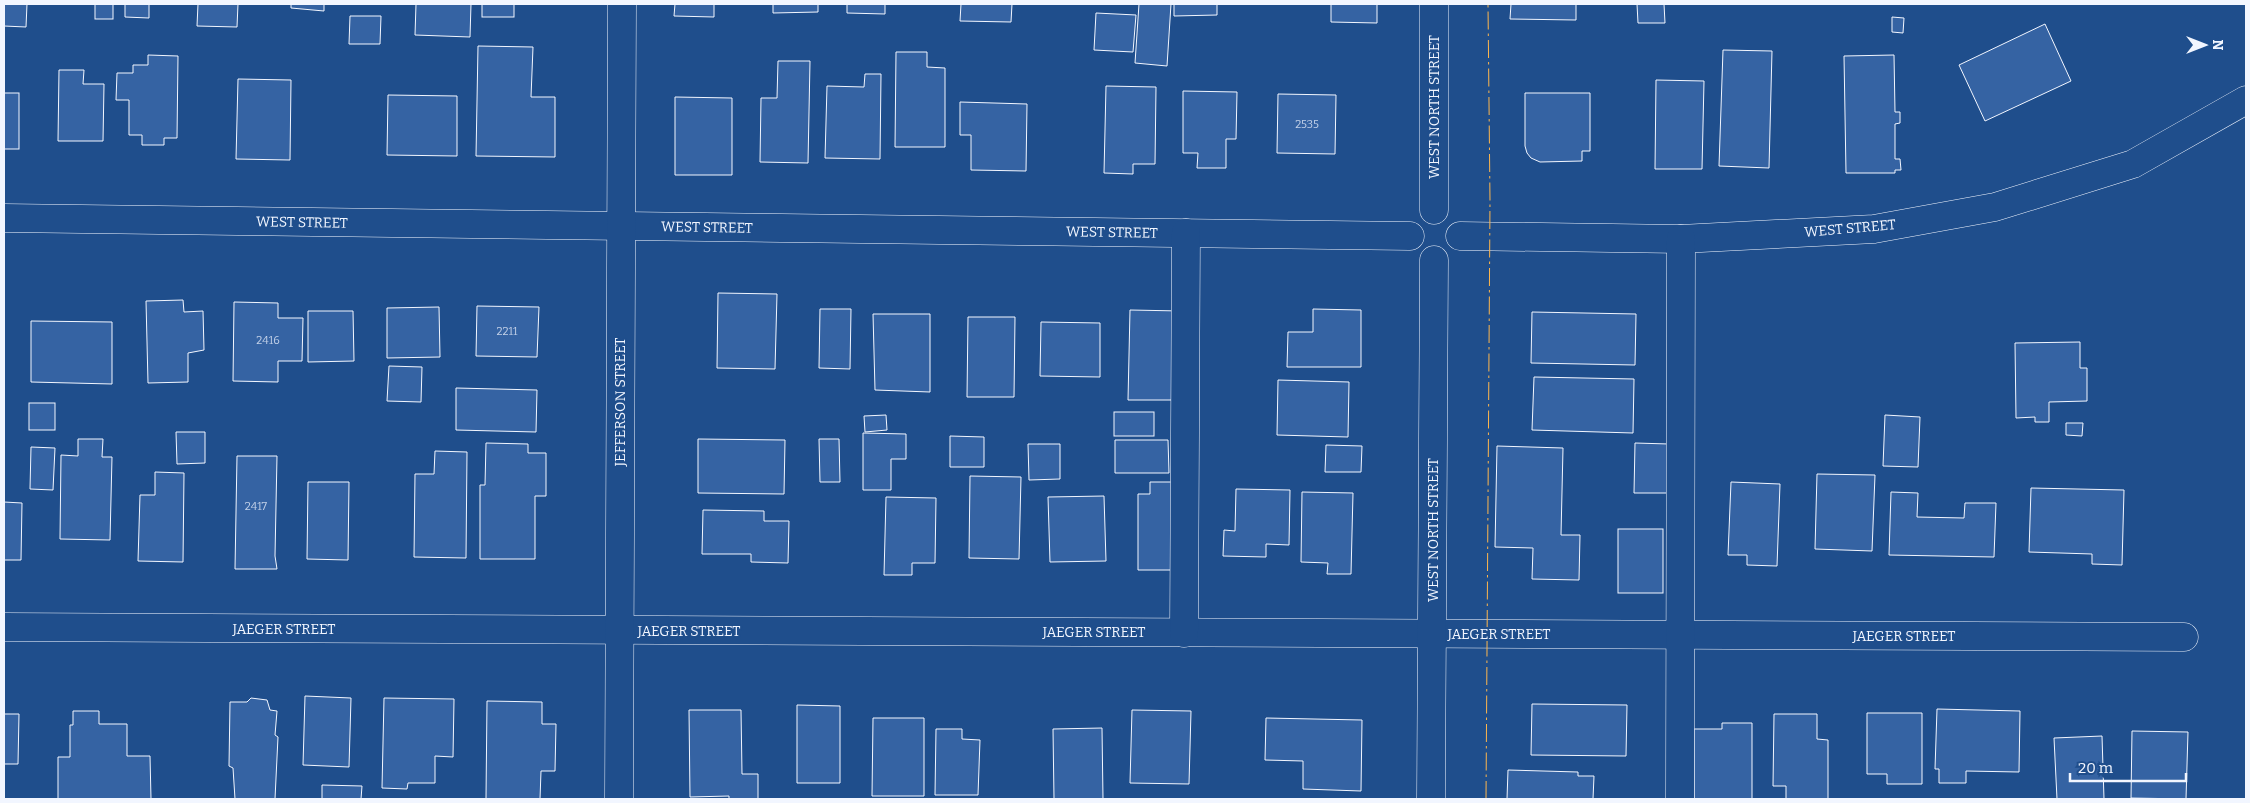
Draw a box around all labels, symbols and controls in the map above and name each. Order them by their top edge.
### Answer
north arrow [2180,20,2230,70]
street label: WEST NORTH STREET [1426,35,1443,179]
text: N [2209,40,2226,51]
house number: 2535 [1295,118,1319,131]
street label: WEST STREET [256,213,348,232]
street label: WEST STREET [1804,216,1896,241]
street label: WEST STREET [661,218,753,237]
street label: WEST STREET [1066,223,1158,242]
house number: 2211 [497,325,518,338]
house number: 2416 [256,334,280,347]
street label: JEFFERSON STREET [612,338,629,467]
street label: WEST NORTH STREET [1425,458,1442,602]
house number: 2417 [245,500,268,513]
street label: JAEGER STREET [232,621,335,638]
street label: JAEGER STREET [637,623,740,640]
street label: JAEGER STREET [1042,624,1145,641]
street label: JAEGER STREET [1447,626,1550,643]
street label: JAEGER STREET [1852,628,1955,645]
scale bar [2070,750,2186,782]
text: 20 m [2078,759,2114,777]

